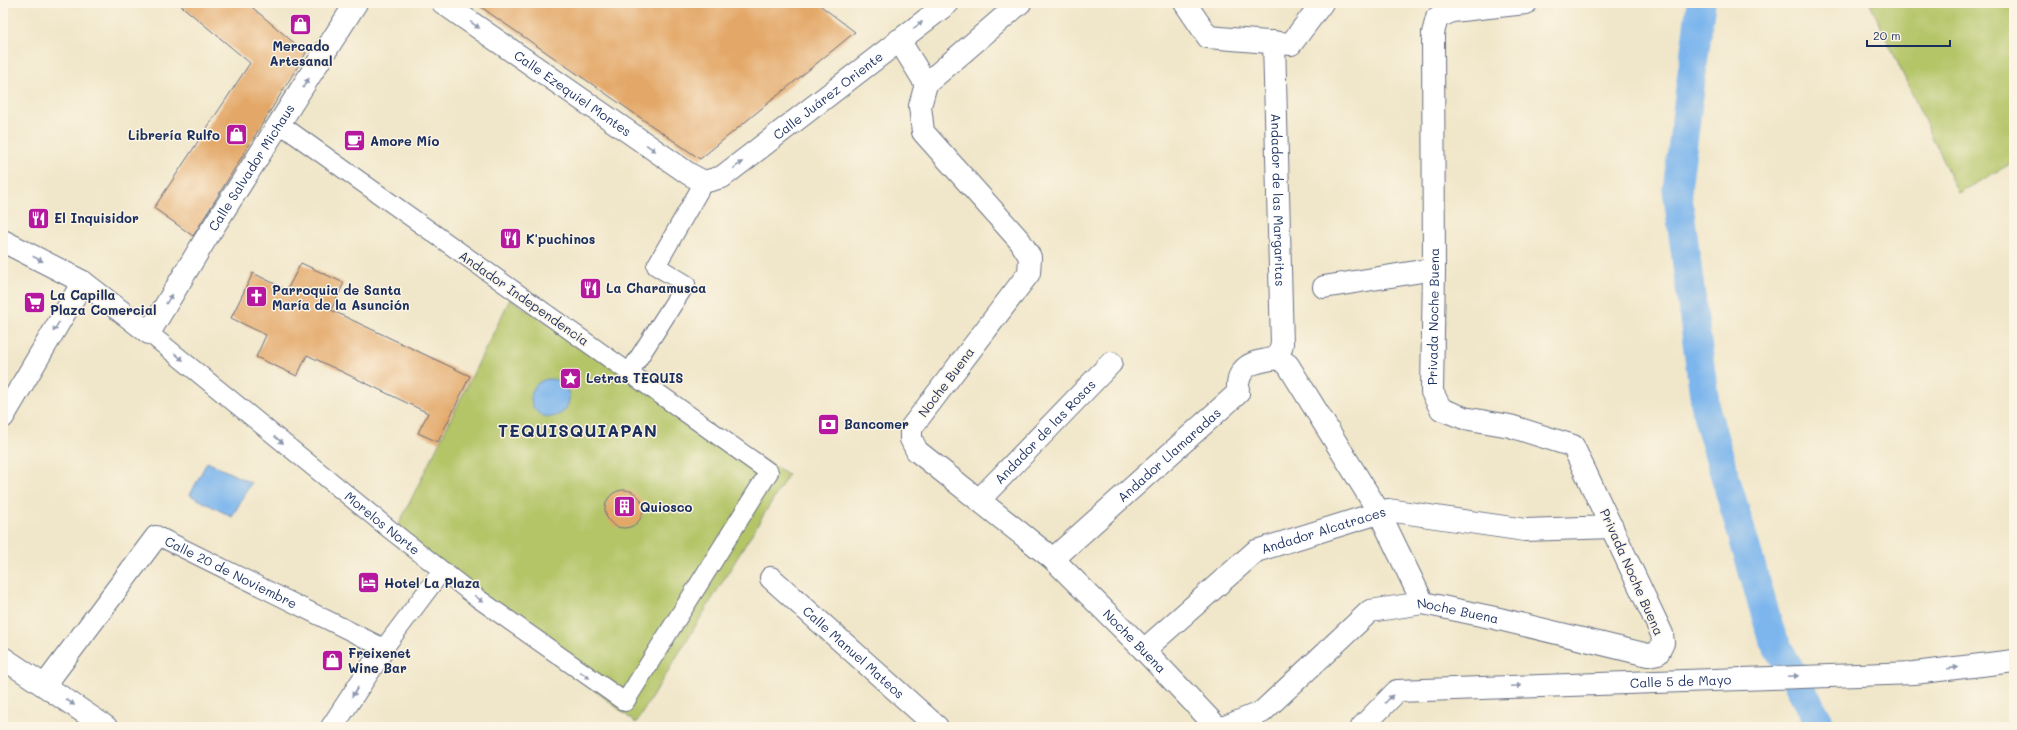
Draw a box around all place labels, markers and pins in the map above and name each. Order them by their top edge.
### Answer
shop icon: Mercado Artesanal [288,11,314,37]
place label: Mercado Artesanal [270,37,332,69]
shop icon: Librería Rulfo [223,122,249,148]
place label: Librería Rulfo [128,126,220,143]
cafe icon: Amore Mío [342,128,368,154]
place label: Amore Mío [370,132,440,149]
restaurant icon: El Inquisidor [25,205,51,231]
place label: El Inquisidor [54,209,139,226]
restaurant icon: K'puchinos [497,226,523,252]
place label: K'puchinos [526,230,595,247]
restaurant icon: La Charamusca [578,275,604,301]
place label: La Charamusca [606,279,706,296]
place label: Parroquia de Santa María de la Asunción [272,281,409,313]
church icon: Parroquia de Santa María de la Asunción [244,284,270,310]
place label: La Capilla Plaza Comercial [50,286,156,318]
supermarket icon: La Capilla Plaza Comercial [22,289,48,315]
place icon: Letras TEQUIS [557,365,583,391]
place label: Letras TEQUIS [586,369,683,386]
bank icon: Bancomer [816,411,842,437]
place label: Bancomer [844,415,909,432]
building icon: Quiosco [611,494,637,520]
place label: Quiosco [640,498,692,515]
hotel icon: Hotel La Plaza [356,570,382,596]
place label: Hotel La Plaza [384,574,480,591]
place label: Freixenet Wine Bar [348,644,411,676]
shop icon: Freixenet Wine Bar [319,647,345,673]

